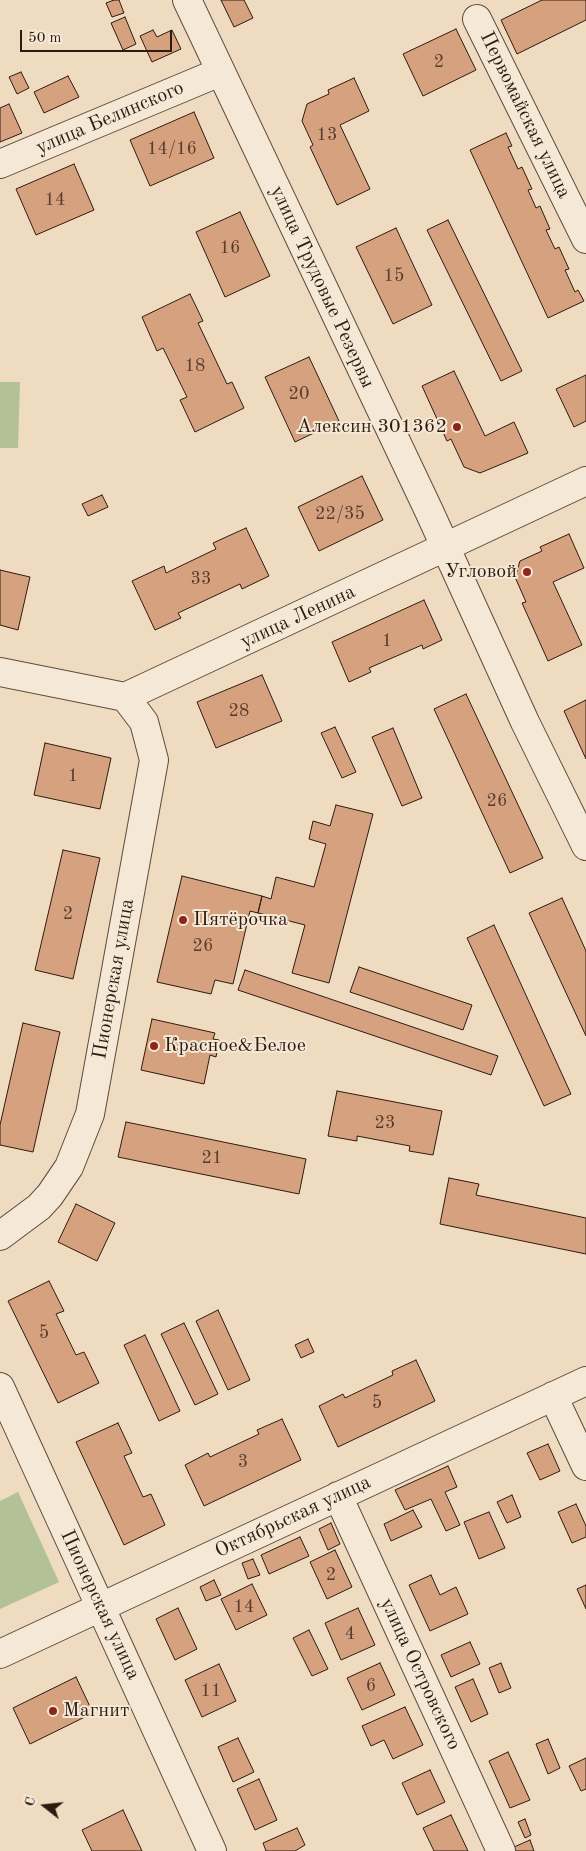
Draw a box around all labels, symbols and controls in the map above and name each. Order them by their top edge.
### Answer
scale bar [22,20,175,52]
street label: Первомайская улица [474,28,576,202]
text: 50 m [28,31,62,46]
house number: 2 [434,51,444,73]
street label: улица Белинского [32,76,188,160]
house number: 13 [317,124,337,146]
house number: 14/16 [147,138,197,160]
street label: улица Трудовые Резервы [264,182,380,392]
house number: 14 [45,189,65,211]
house number: 16 [220,237,240,259]
house number: 15 [384,265,404,287]
house number: 18 [185,355,205,377]
house number: 20 [289,383,309,405]
place label: Алексин 301362 [297,415,447,439]
marker: Алексин 301362 [451,421,463,433]
house number: 22/35 [315,503,365,525]
place label: Угловой [445,560,517,584]
marker: Угловой [521,566,533,578]
house number: 33 [191,568,211,590]
street label: улица Ленина [237,580,359,654]
house number: 1 [382,630,392,652]
house number: 28 [229,700,249,722]
house number: 1 [68,765,78,787]
house number: 26 [487,790,507,812]
street label: Пионерская улица [88,897,140,1061]
house number: 2 [63,903,73,925]
place label: Пятёрочка [193,908,288,932]
marker: Пятёрочка [177,914,189,926]
house number: 26 [193,935,213,957]
place label: Красное&Белое [164,1034,306,1058]
marker: Красное&Белое [148,1040,160,1052]
house number: 23 [375,1112,395,1134]
house number: 21 [202,1147,222,1169]
house number: 5 [39,1322,49,1344]
house number: 5 [372,1392,382,1414]
house number: 3 [238,1451,248,1473]
street label: Октябрьская улица [211,1470,375,1564]
street label: Пионерская улица [55,1526,145,1684]
house number: 2 [326,1564,336,1586]
street label: улица Островского [374,1594,466,1754]
house number: 14 [234,1596,254,1618]
house number: 4 [345,1623,355,1645]
house number: 6 [366,1675,376,1697]
house number: 11 [201,1680,221,1702]
place label: Магнит [63,1699,130,1723]
marker: Магнит [47,1705,59,1717]
north arrow [20,1781,70,1831]
text: С [23,1795,39,1808]

